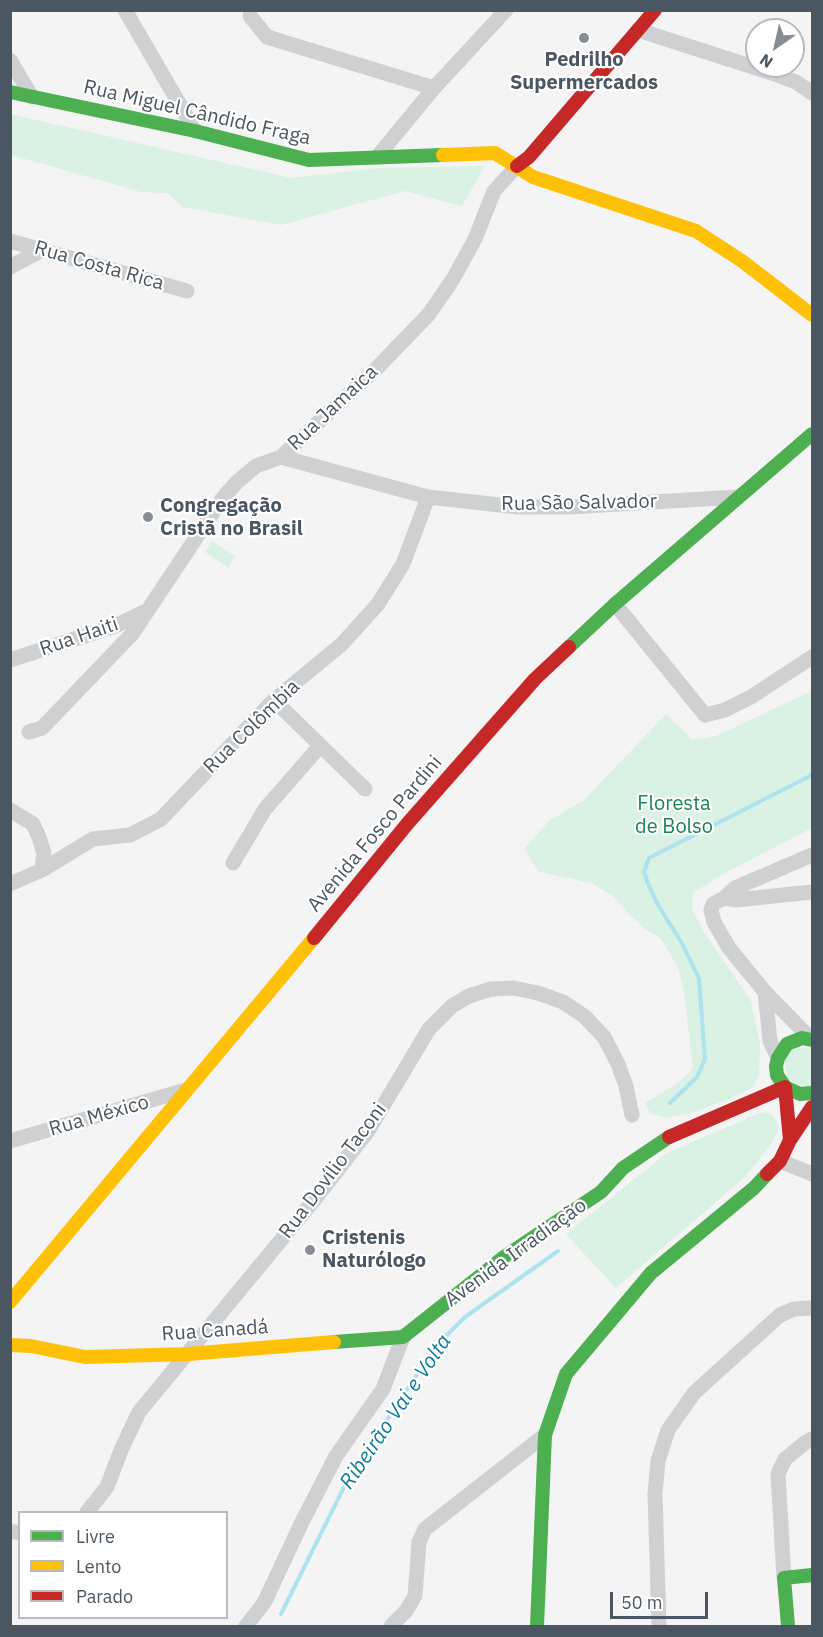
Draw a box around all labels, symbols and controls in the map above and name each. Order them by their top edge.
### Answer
north arrow [745,18,805,78]
marker: Pedrilho Supermercados [577,31,591,45]
place label: Pedrilho Supermercados [510,48,658,95]
text: N [756,50,776,73]
street label: Rua Miguel Cândido Fraga [81,75,313,151]
street label: Rua Costa Rica [31,236,167,296]
street label: Rua Jamaica [283,360,383,456]
street label: Rua São Salvador [501,490,657,516]
place label: Congregação Cristã no Brasil [160,494,303,541]
marker: Congregação Cristã no Brasil [141,510,155,524]
street label: Rua Haiti [37,612,121,662]
street label: Rua Colômbia [199,675,305,779]
street label: Avenida Fosco Pardini [303,751,447,917]
park label: Floresta de Bolso [635,792,713,839]
street label: Rua México [46,1090,152,1142]
street label: Rua Dovílio Taconi [274,1099,392,1243]
street label: Avenida Irradiação [441,1194,591,1312]
place label: Cristenis Naturólogo [322,1226,426,1273]
marker: Cristenis Naturólogo [303,1243,317,1257]
street label: Rua Canadá [161,1315,269,1347]
water label: Ribeirão Vai e Volta [335,1330,457,1494]
legend [18,1511,228,1619]
text: Livre [76,1525,115,1548]
text: Lento [76,1555,121,1578]
scale bar [613,1580,710,1618]
text: Parado [76,1585,133,1608]
text: 50 m [621,1591,663,1614]

